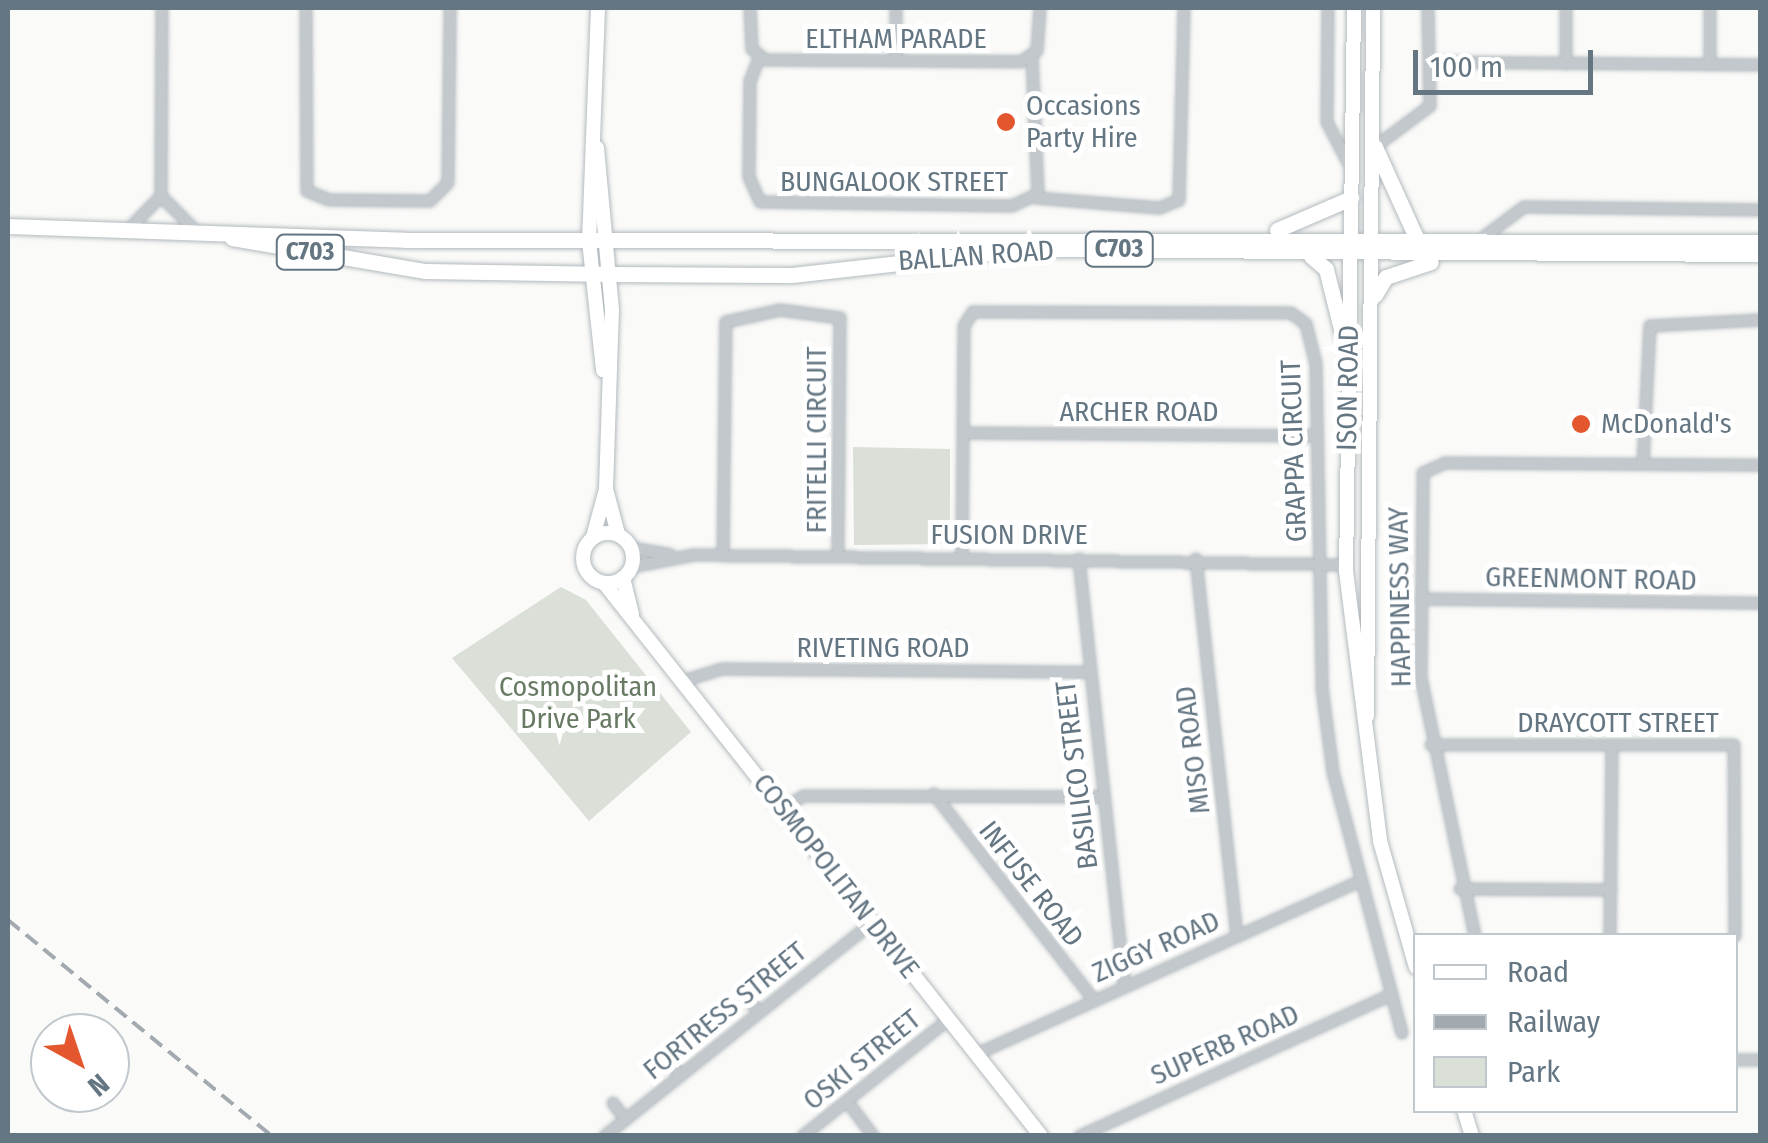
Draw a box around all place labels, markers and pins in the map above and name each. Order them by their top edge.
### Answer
place label: Occasions Party Hire [1026,89,1141,155]
marker: Occasions Party Hire [995,111,1017,133]
place label: McDonald's [1601,407,1732,441]
marker: McDonald's [1570,413,1592,435]

